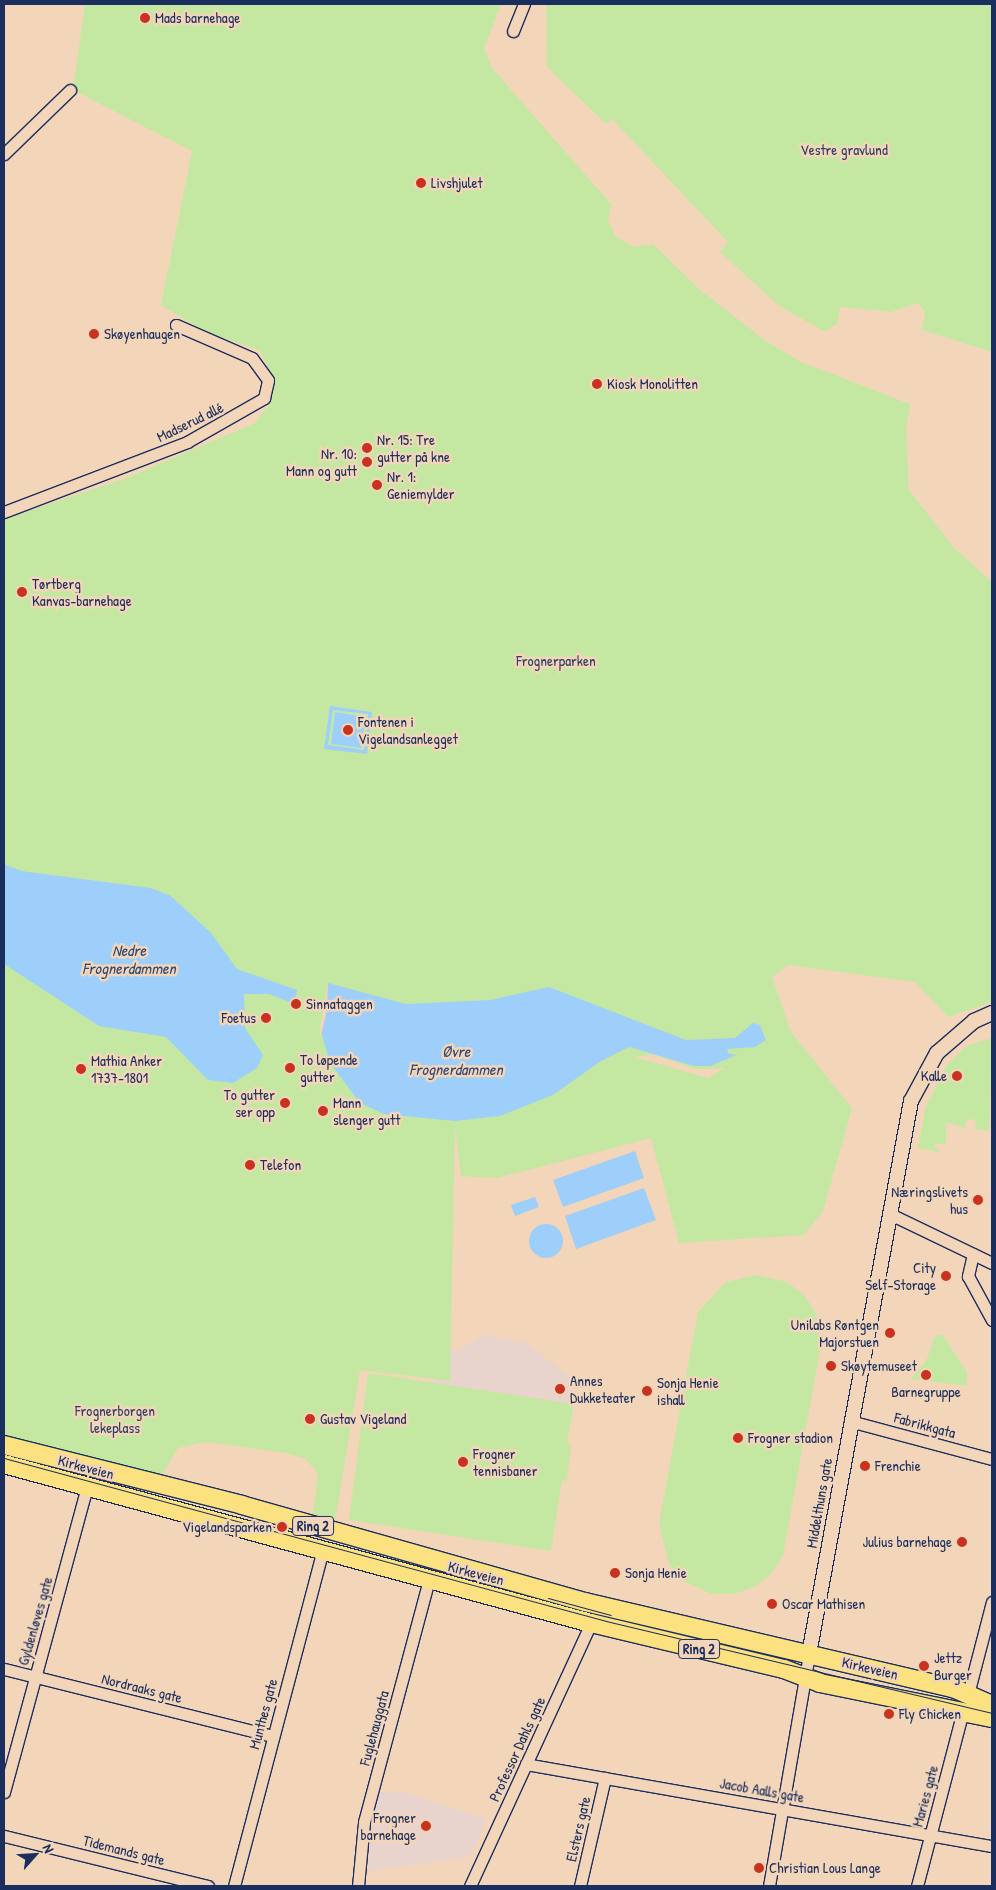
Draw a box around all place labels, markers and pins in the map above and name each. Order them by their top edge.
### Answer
place label: Mads barnehage [155,9,240,27]
marker: Mads barnehage [139,12,151,24]
place label: Livshjulet [431,174,483,192]
marker: Livshjulet [415,177,427,189]
place label: Skøyenhaugen [104,325,180,343]
marker: Skøyenhaugen [88,328,100,340]
place label: Kiosk Monolitten [607,375,698,393]
marker: Kiosk Monolitten [591,378,603,390]
place label: Nr. 15: Tre gutter på kne [377,430,450,465]
marker: Nr. 15: Tre gutter på kne [361,442,373,454]
place label: Nr. 10: Mann og gutt [286,444,357,479]
marker: Nr. 10: Mann og gutt [361,456,373,468]
place label: Nr. 1: Geniemylder [387,467,454,502]
marker: Nr. 1: Geniemylder [371,479,383,491]
place label: Tørtberg Kanvas-barnehage [32,574,132,609]
marker: Tørtberg Kanvas-barnehage [16,586,28,598]
place label: Fontenen i Vigelandsanlegget [358,712,458,747]
marker: Fontenen i Vigelandsanlegget [342,724,354,736]
place label: Sinnataggen [306,995,373,1013]
marker: Sinnataggen [290,998,302,1010]
place label: Foetus [221,1009,256,1027]
marker: Foetus [260,1012,272,1024]
place label: To løpende gutter [300,1050,358,1085]
place label: Mathia Anker 1737-1801 [91,1051,162,1086]
marker: To løpende gutter [284,1062,296,1074]
marker: Mathia Anker 1737-1801 [75,1063,87,1075]
place label: Kalle [921,1067,947,1085]
marker: Kalle [951,1070,963,1082]
place label: To gutter ser opp [224,1085,275,1120]
place label: Mann slenger gutt [333,1093,400,1128]
marker: To gutter ser opp [279,1097,291,1109]
marker: Mann slenger gutt [317,1105,329,1117]
place label: Telefon [260,1156,301,1174]
marker: Telefon [244,1159,256,1171]
place label: Næringslivets hus [891,1182,968,1217]
marker: Næringslivets hus [972,1194,984,1206]
place label: City Self-Storage [865,1258,936,1293]
marker: City Self-Storage [940,1270,952,1282]
place label: Unilabs Røntgen Majorstuen [791,1315,879,1350]
marker: Unilabs Røntgen Majorstuen [883,1326,897,1340]
place label: Skøytemuseet [841,1357,917,1375]
marker: Skøytemuseet [825,1360,837,1372]
marker: Barnegruppe [920,1369,932,1381]
place label: Annes Dukketeater [570,1371,635,1406]
place label: Sonja Henie ishall [657,1373,719,1408]
marker: Annes Dukketeater [554,1383,566,1395]
place label: Barnegruppe [891,1383,961,1401]
marker: Sonja Henie ishall [641,1385,653,1397]
place label: Gustav Vigeland [320,1410,406,1428]
marker: Gustav Vigeland [304,1413,316,1425]
place label: Frogner stadion [748,1429,833,1447]
marker: Frogner stadion [732,1432,744,1444]
place label: Frogner tennisbaner [473,1444,537,1479]
marker: Frogner tennisbaner [457,1456,469,1468]
place label: Frenchie [875,1457,921,1475]
marker: Frenchie [859,1460,871,1472]
place label: Vigelandsparken [182,1518,272,1536]
marker: Vigelandsparken [276,1521,288,1533]
place label: Julius barnehage [862,1533,952,1551]
marker: Julius barnehage [956,1536,968,1548]
place label: Sonja Henie [625,1564,687,1582]
marker: Sonja Henie [609,1567,621,1579]
place label: Oscar Mathisen [782,1595,865,1613]
marker: Oscar Mathisen [766,1598,778,1610]
place label: Jettz Burger [934,1648,972,1683]
marker: Jettz Burger [918,1660,930,1672]
place label: Fly Chicken [899,1705,961,1723]
marker: Fly Chicken [883,1708,895,1720]
place label: Frogner barnehage [361,1808,416,1843]
marker: Frogner barnehage [420,1820,432,1832]
place label: Christian Lous Lange [769,1859,881,1877]
marker: Christian Lous Lange [753,1862,765,1874]

